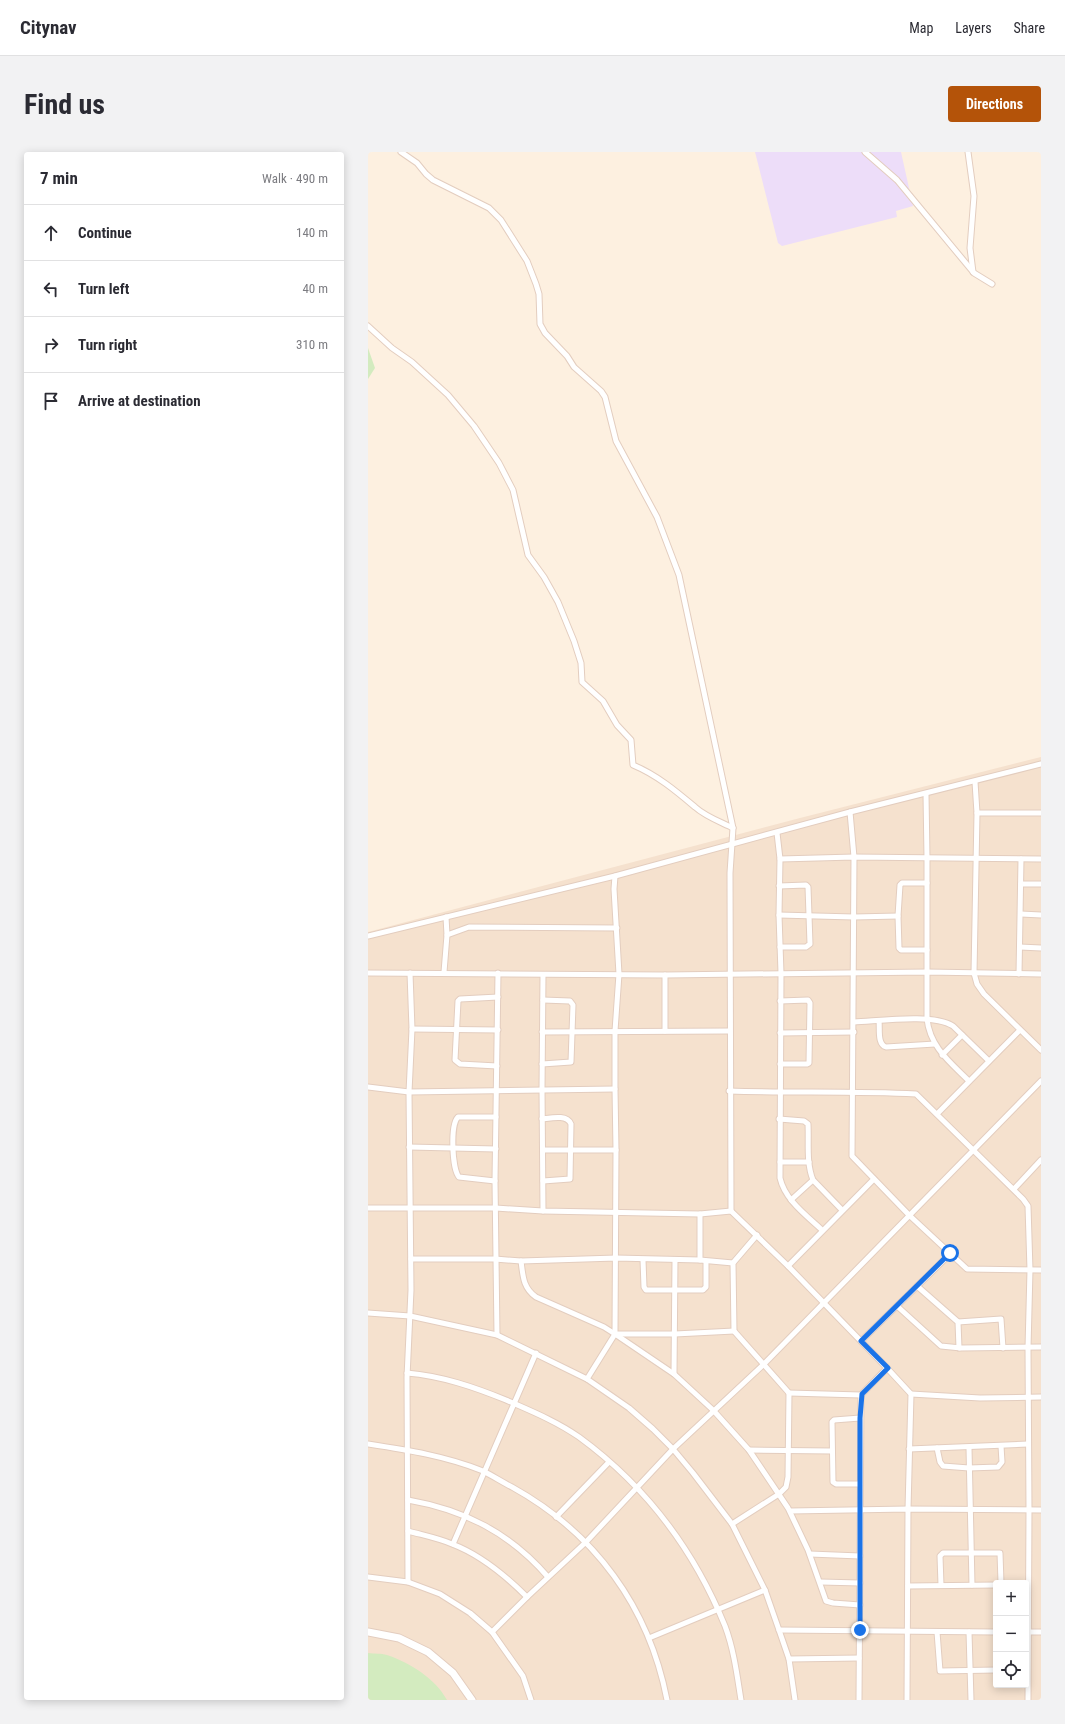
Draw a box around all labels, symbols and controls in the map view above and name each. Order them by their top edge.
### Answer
text: Citynav [20,16,77,39]
text: Map [909,20,933,36]
text: Layers [955,20,992,36]
text: Share [1014,20,1045,36]
button: Directions [948,86,1041,122]
text: Find us [24,88,105,121]
text: 7 min [40,168,78,188]
text: Walk · 490 m [262,171,328,186]
icon: ahead [40,222,62,244]
text: Continue [78,224,132,242]
text: 140 m [296,225,328,240]
icon: left [40,278,62,300]
text: Turn left [78,280,129,298]
text: 40 m [302,281,328,296]
icon: right [40,334,62,356]
text: Turn right [78,336,137,354]
text: 310 m [296,337,328,352]
icon: arrive [40,390,62,412]
text: Arrive at destination [78,392,201,410]
route start [941,1244,959,1262]
map controls [993,1580,1029,1688]
button: + [993,1580,1029,1616]
button: − [993,1616,1029,1652]
route end [851,1621,869,1639]
button: locate [993,1652,1029,1688]

